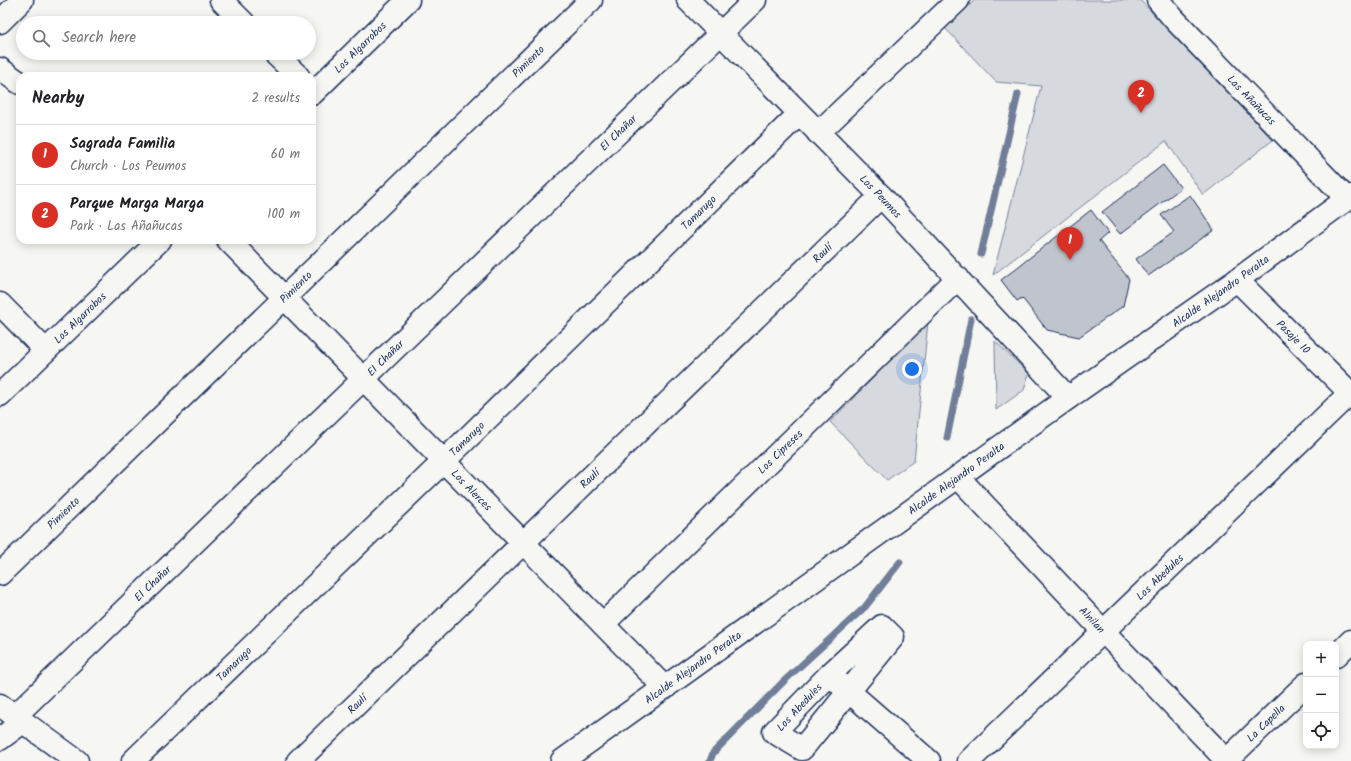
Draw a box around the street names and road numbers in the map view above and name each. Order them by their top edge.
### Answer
street label: Los Algarrobos [330,18,391,78]
street label: Pimiento [508,42,549,82]
street label: Las Añañucas [1222,71,1280,130]
street label: El Chañar [596,110,642,156]
street label: Los Peumos [855,171,906,223]
street label: Tamarugo [677,191,721,235]
street label: Raulí [809,238,839,268]
street label: Alcalde Alejandro Peralta [1169,251,1274,333]
street label: Pimiento [276,267,317,308]
street label: Los Algarrobos [50,288,111,348]
street label: Pasaje 10 [1272,316,1314,359]
street label: El Chañar [363,335,410,381]
street label: Tamarugo [445,418,490,461]
street label: Los Cipreses [754,426,808,479]
street label: Alcalde Alejandro Peralta [904,438,1009,520]
street label: Raulí [576,463,606,493]
street label: Los Alerces [446,465,496,516]
street label: Pimiento [43,493,84,534]
street label: Los Abedules [1132,550,1189,605]
street label: El Chañar [130,561,177,606]
street label: Alnilan [1074,603,1109,638]
street label: Alcalde Alejandro Peralta [641,627,746,709]
street label: Tamarugo [212,643,257,686]
street label: Los Abedules [772,679,827,736]
street label: Raulí [343,689,374,719]
street label: La Capella [1243,700,1290,747]

